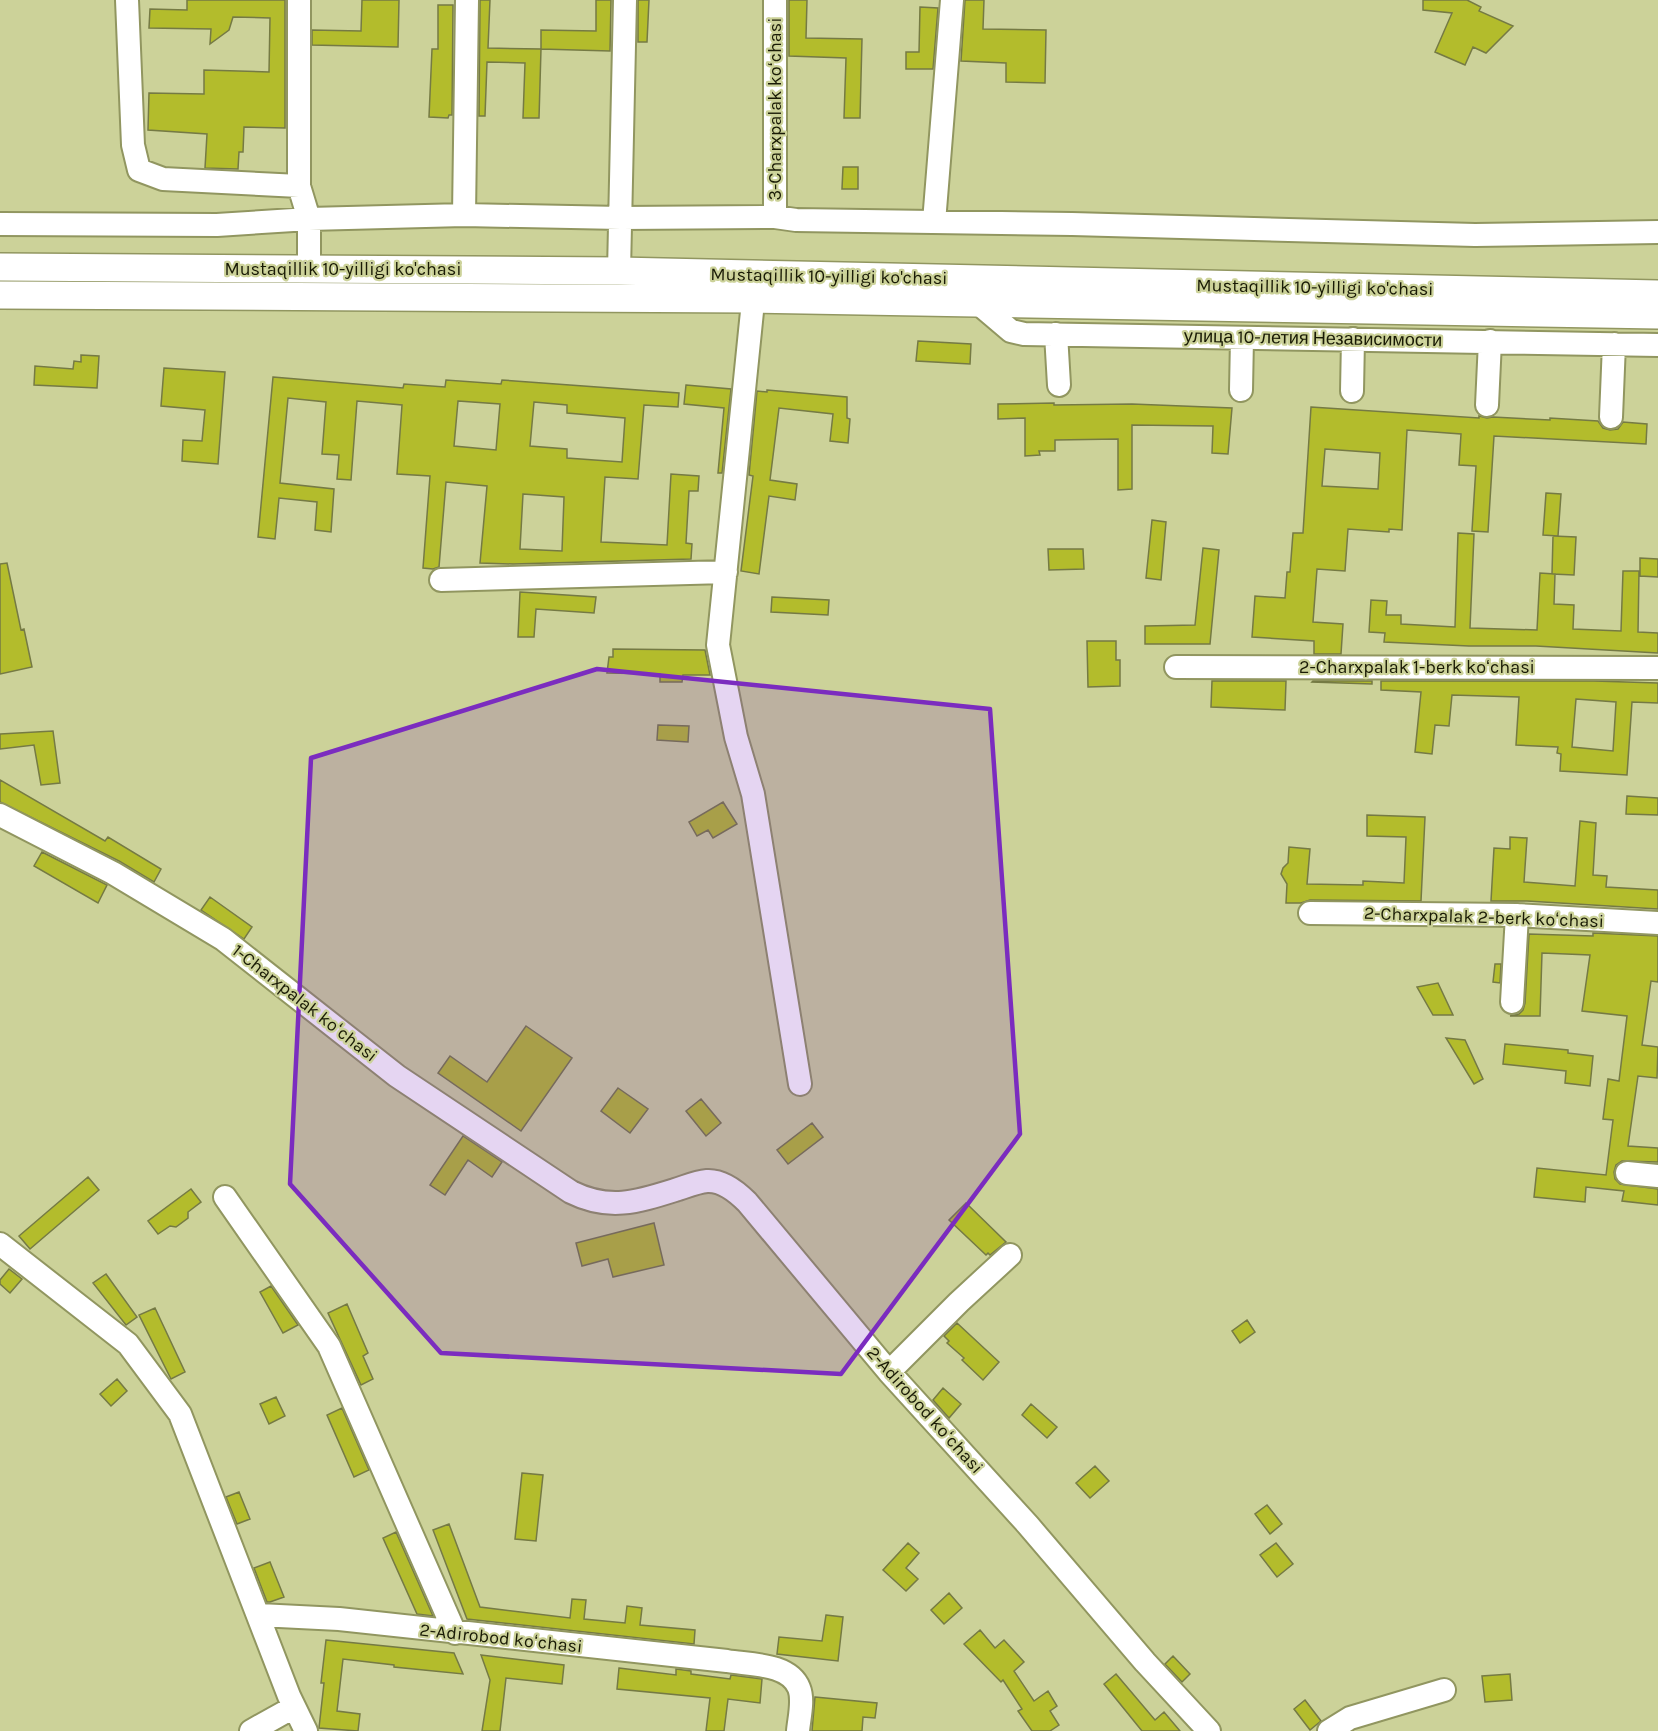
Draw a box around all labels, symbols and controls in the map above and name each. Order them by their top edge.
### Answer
street label: 3-Charxpalak koʻchasi [764,17,786,201]
street label: Mustaqillik 10-yilligi ko'chasi [224,258,462,280]
street label: Mustaqillik 10-yilligi ko'chasi [710,263,948,289]
street label: Mustaqillik 10-yilligi ko'chasi [1196,274,1434,300]
street label: улица 10-летия Независимости [1184,325,1442,351]
street label: 2-Charxpalak 1-berk koʻchasi [1299,656,1535,678]
street label: 2-Charxpalak 2-berk koʻchasi [1363,902,1605,932]
street label: 1-Charxpalak koʻchasi [228,939,382,1067]
street label: 2-Adirobod koʻchasi [862,1342,988,1478]
street label: 2-Adirobod koʻchasi [418,1619,584,1657]

